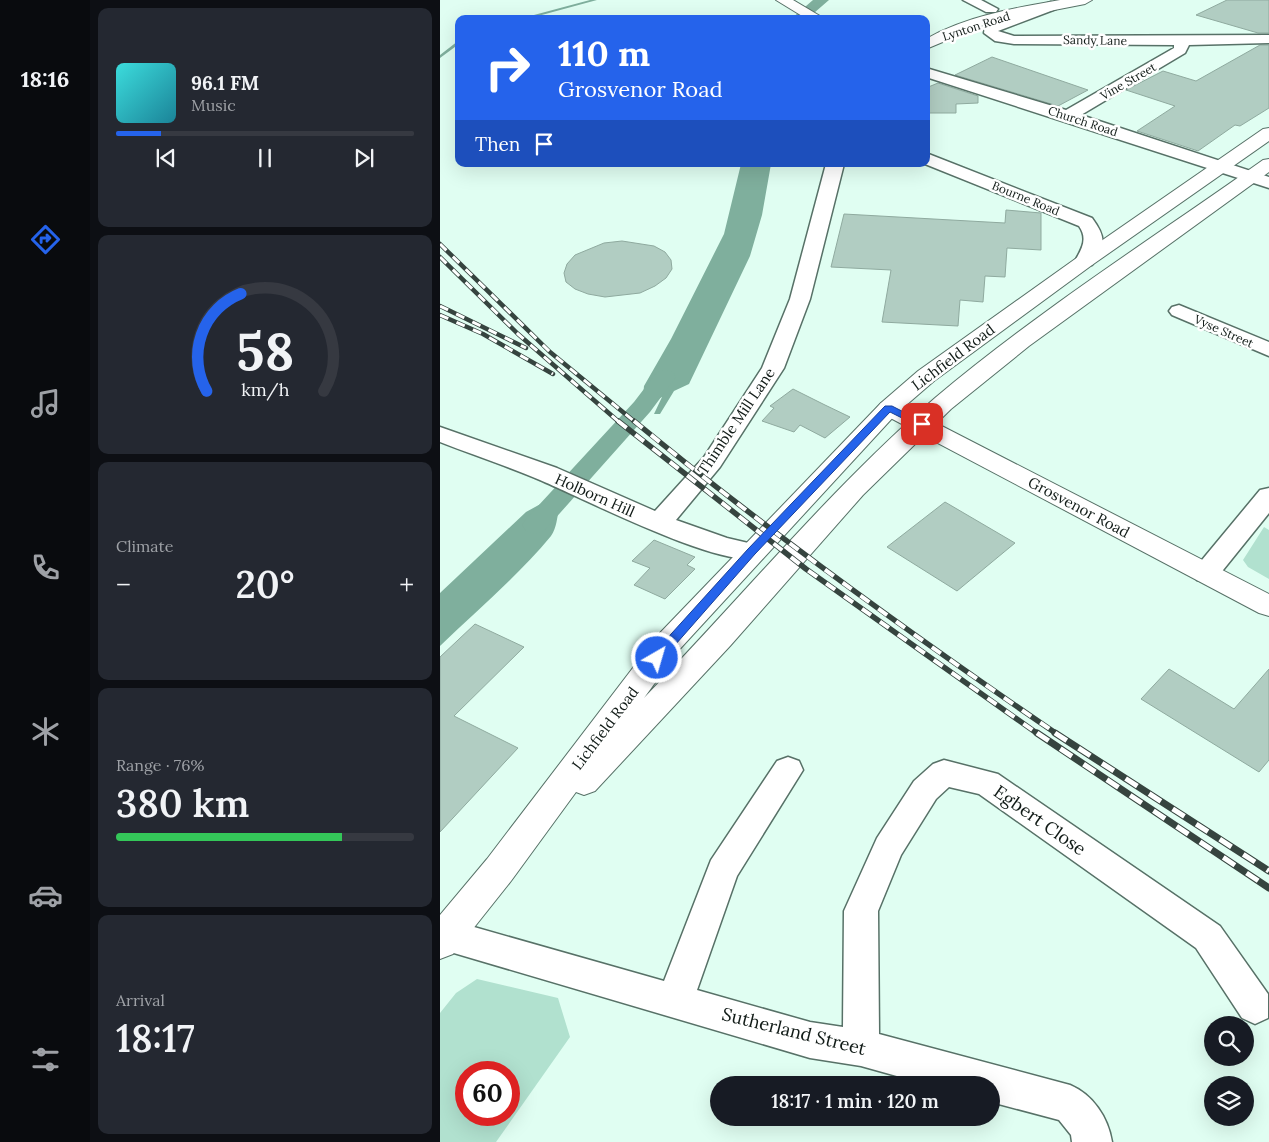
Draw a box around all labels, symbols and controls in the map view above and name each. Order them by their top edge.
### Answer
street label: Lynton Road [940,8,1012,44]
text: 110 m [558,31,650,76]
street label: Sandy Lane [1063,32,1128,48]
icon: right [475,35,540,100]
street label: Vine Street [1097,59,1159,103]
text: 18:16 [21,65,69,93]
text: 96.1 FM [191,71,259,95]
text: Grosvenor Road [558,75,723,103]
text: Music [191,95,236,115]
street label: Church Road [1046,103,1120,139]
icon: arrive [530,130,558,158]
text: Then [475,132,520,156]
icon: previous [152,144,180,172]
icon: pause [251,144,279,172]
icon: next [350,144,378,172]
street label: Bourne Road [990,178,1062,218]
icon: directions [28,222,63,257]
street label: Vyse Street [1191,311,1256,351]
text: 58 [236,318,294,384]
street label: Lichfield Road [908,320,998,394]
street label: Thimble Mill Lane [693,364,779,478]
text: km/h [241,378,289,401]
icon: music [28,386,63,421]
pin [901,403,943,445]
icon: arrive [908,410,936,438]
street label: Holborn Hill [552,469,638,521]
street label: Grosvenor Road [1025,472,1133,542]
text: Climate [116,536,173,556]
icon: phone [28,550,63,585]
text: 20° [235,560,295,608]
text: − [116,567,131,603]
text: + [399,567,414,603]
position arrow [630,631,682,683]
street label: Lichfield Road [568,683,642,773]
icon: climate [28,714,63,749]
text: Range · 76% [116,755,204,775]
text: 380 km [116,779,249,827]
street label: Egbert Close [989,780,1091,860]
icon: car [28,878,63,913]
text: Arrival [116,990,165,1010]
street label: Sutherland Street [720,1002,868,1060]
text: 18:17 [116,1014,195,1062]
map controls [1204,1016,1254,1126]
button: search [1204,1016,1254,1066]
icon: filters [28,1042,63,1077]
speed limit sign: 60 [455,1061,520,1126]
button: layers [1204,1076,1254,1126]
text: 18:17 · 1 min · 120 m [771,1089,939,1113]

